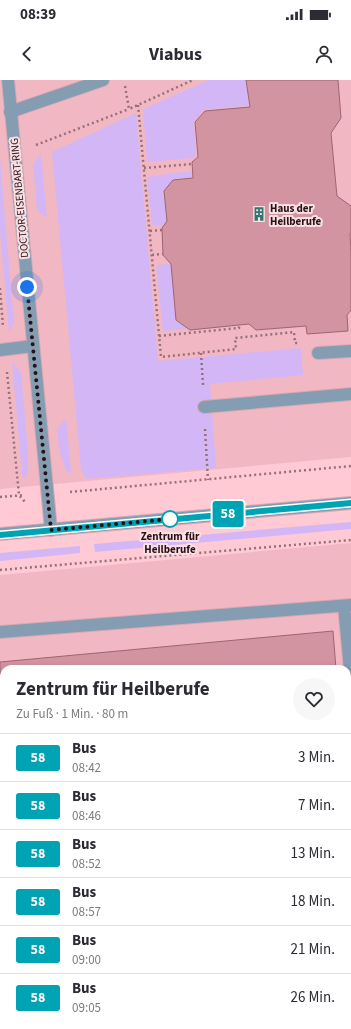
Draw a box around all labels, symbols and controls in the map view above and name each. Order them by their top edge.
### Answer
text: 08:39 [20,4,56,25]
text: Viabus [149,42,202,67]
icon: back [16,43,38,65]
icon: person [313,43,335,65]
street label: DOCTOR-EISENBART-RING [7,137,32,258]
place label: Haus der Heilberufe [270,201,322,229]
building icon: Haus der Heilberufe [251,206,267,222]
your location [17,277,37,297]
line badge: 58 [210,501,246,527]
text: 58 [221,504,235,524]
marker: Zentrum für Heilberufe [161,510,179,528]
place label: Zentrum für Heilberufe [141,529,200,557]
text: Zentrum für Heilberufe [16,676,210,703]
button: heart [293,678,335,720]
text: Zu Fuß · 1 Min. · 80 m [16,705,128,723]
text: Bus [72,738,96,759]
text: 3 Min. [298,747,335,768]
text: 58 [31,748,45,768]
text: 08:42 [72,759,101,777]
text: Bus [72,786,96,807]
text: 7 Min. [298,795,335,816]
text: 58 [31,796,45,816]
text: 08:46 [72,807,101,825]
text: Bus [72,834,96,855]
text: 13 Min. [291,843,335,864]
text: 58 [31,844,45,864]
text: 08:52 [72,855,101,873]
text: Bus [72,882,96,903]
text: 18 Min. [291,891,335,912]
text: 58 [31,892,45,912]
text: 08:57 [72,903,101,921]
text: Bus [72,930,96,951]
text: 21 Min. [291,939,335,960]
text: 58 [31,940,45,960]
text: 09:00 [72,951,101,969]
text: Bus [72,978,96,999]
text: 26 Min. [291,987,335,1008]
text: 58 [31,988,45,1008]
text: 09:05 [72,999,101,1017]

